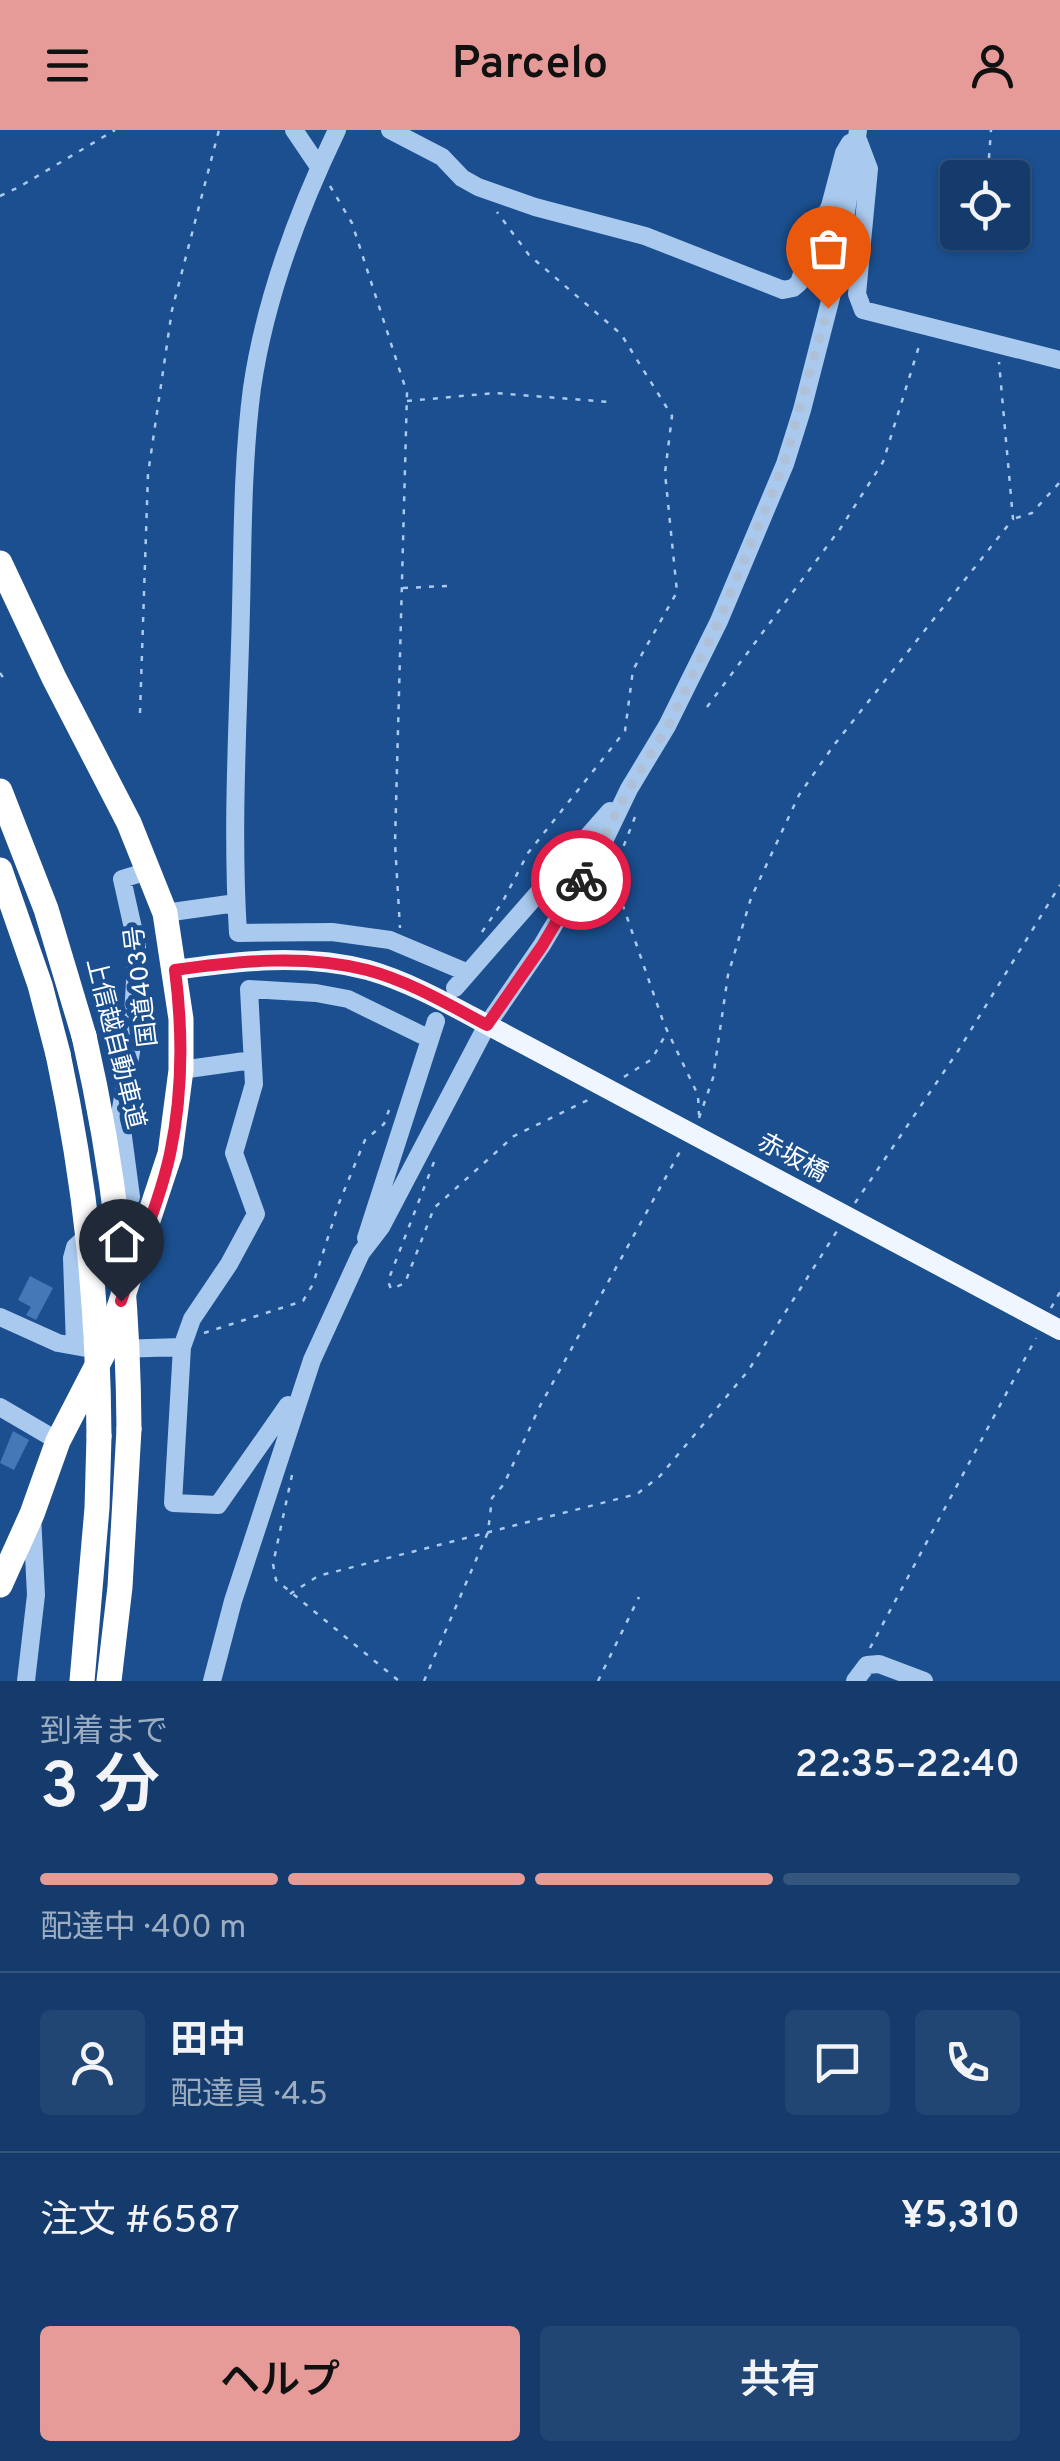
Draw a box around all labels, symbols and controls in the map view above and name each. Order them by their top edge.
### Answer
text: Parcelo [452,37,608,94]
icon: menu [40,38,95,93]
icon: person [965,38,1020,93]
map controls [940,160,1030,250]
button: locate [940,160,1030,250]
pin [786,206,871,309]
icon: bag [801,221,856,276]
courier [531,830,631,930]
icon: bike [554,853,609,908]
street label: 国道403号 [120,924,166,1048]
street label: 上信越自動車道 [77,955,151,1133]
street label: 赤坂橋 [751,1127,833,1191]
pin [79,1199,164,1302]
icon: home [94,1214,149,1269]
text: 到着まで [40,1713,168,1753]
text: 22:35–22:40 [795,1742,1020,1791]
text: 3 分 [40,1749,160,1831]
text: 配達中 · 400 m [40,1909,246,1949]
button: person [40,2010,145,2115]
button: chat [785,2010,890,2115]
button: phone [915,2010,1020,2115]
text: 田中 [170,2018,246,2067]
text: 配達員 · 4.5 [170,2076,328,2116]
text: ¥5,310 [901,2193,1020,2242]
text: 注文 #6587 [40,2198,240,2247]
button: ヘルプ [40,2326,520,2441]
button: 共有 [540,2326,1020,2441]

